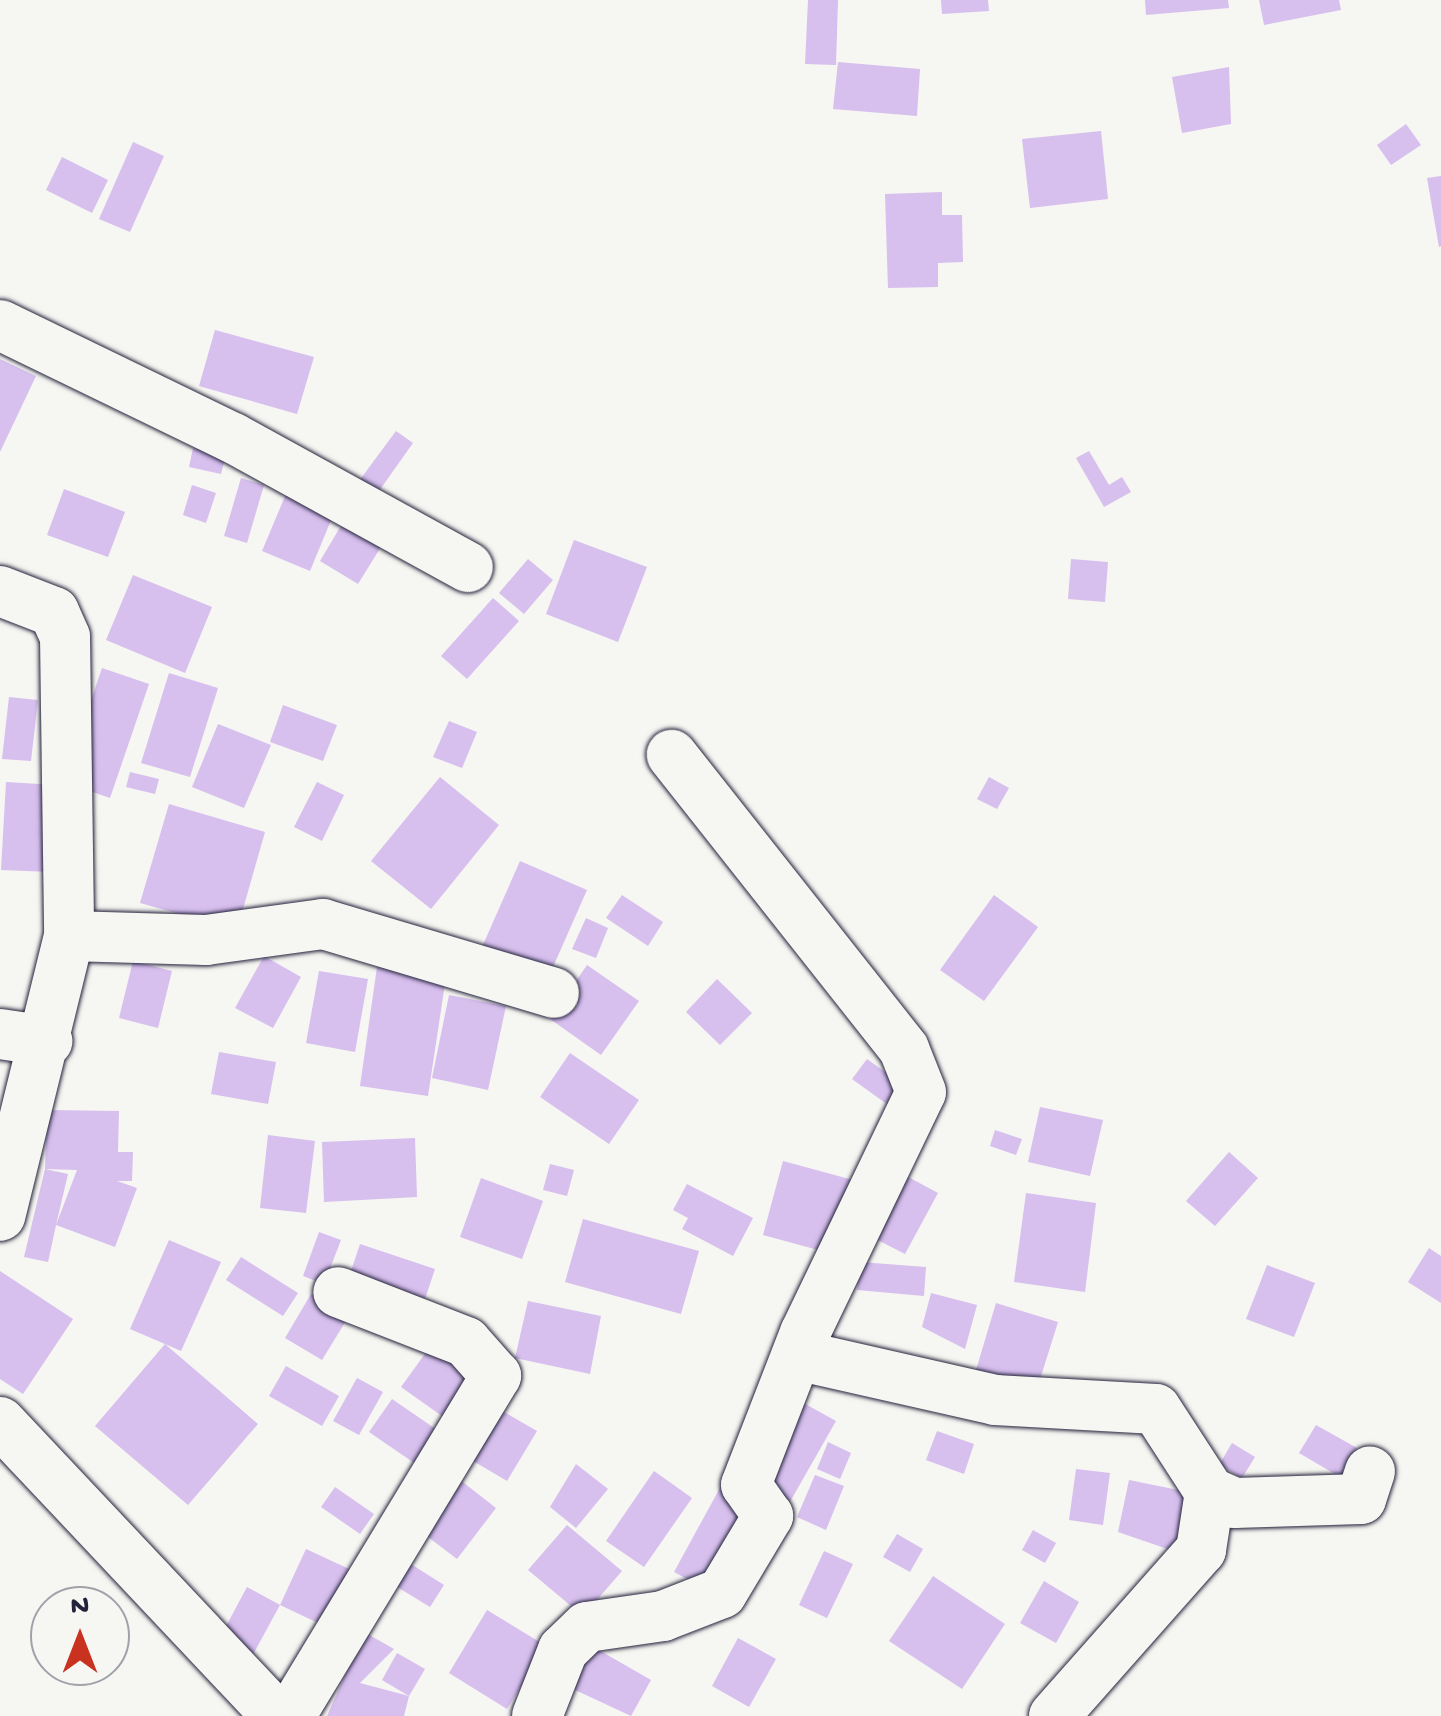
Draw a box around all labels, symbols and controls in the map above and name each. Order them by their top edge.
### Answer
north arrow [30,1586,130,1686]
text: N [71,1591,89,1624]

